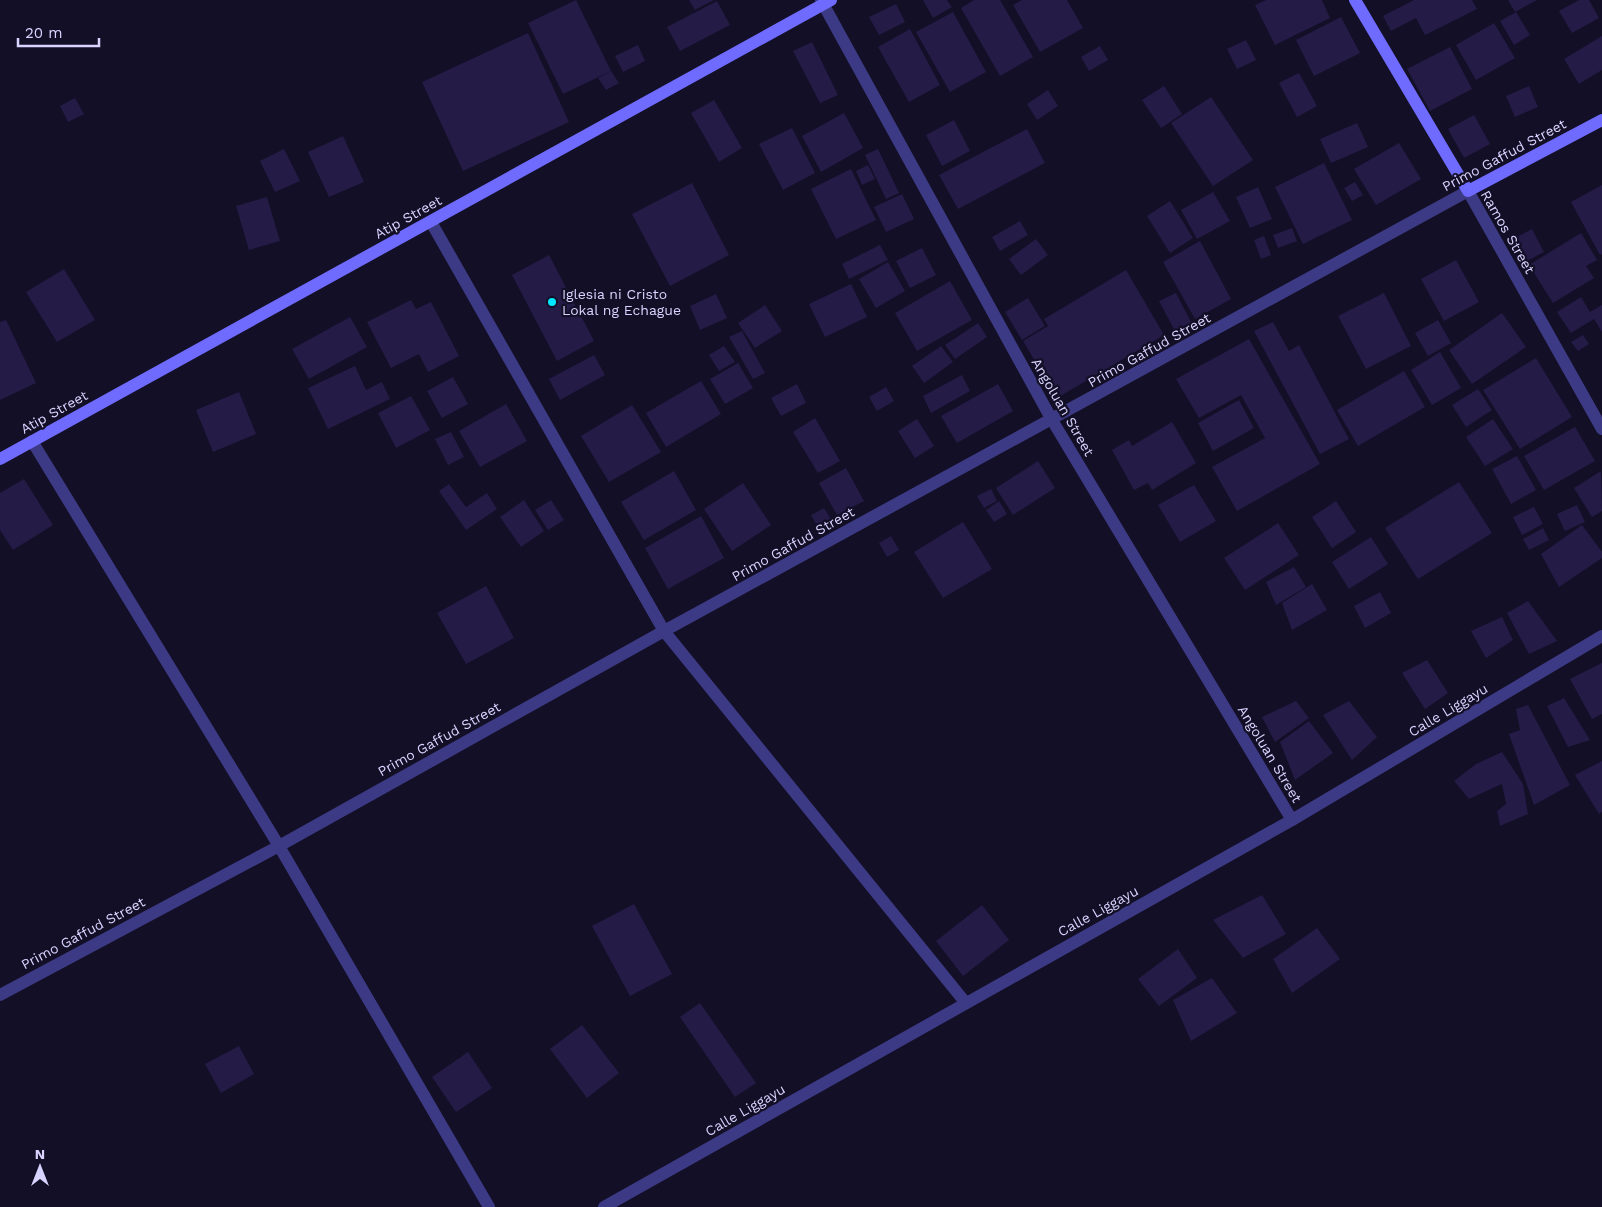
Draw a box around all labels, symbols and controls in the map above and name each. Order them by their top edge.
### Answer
scale bar [18,15,99,47]
text: 20 m [25,24,63,42]
street label: Primo Gaffud Street [1439,116,1569,194]
street label: Ramos Street [1478,188,1538,276]
street label: Atip Street [372,192,444,242]
place label: Iglesia ni Cristo Lokal ng Echague [562,286,681,318]
marker: Iglesia ni Cristo Lokal ng Echague [546,296,558,308]
street label: Primo Gaffud Street [1085,310,1213,390]
street label: Angoluan Street [1029,355,1098,459]
street label: Atip Street [18,387,90,437]
street label: Primo Gaffud Street [729,504,857,584]
street label: Calle Liggayu [1406,680,1490,740]
street label: Primo Gaffud Street [375,699,503,779]
street label: Angoluan Street [1235,703,1305,805]
street label: Calle Liggayu [1055,882,1141,940]
street label: Primo Gaffud Street [18,894,148,972]
street label: Calle Liggayu [702,1081,788,1139]
north arrow [15,1142,65,1192]
text: N [35,1146,45,1162]

